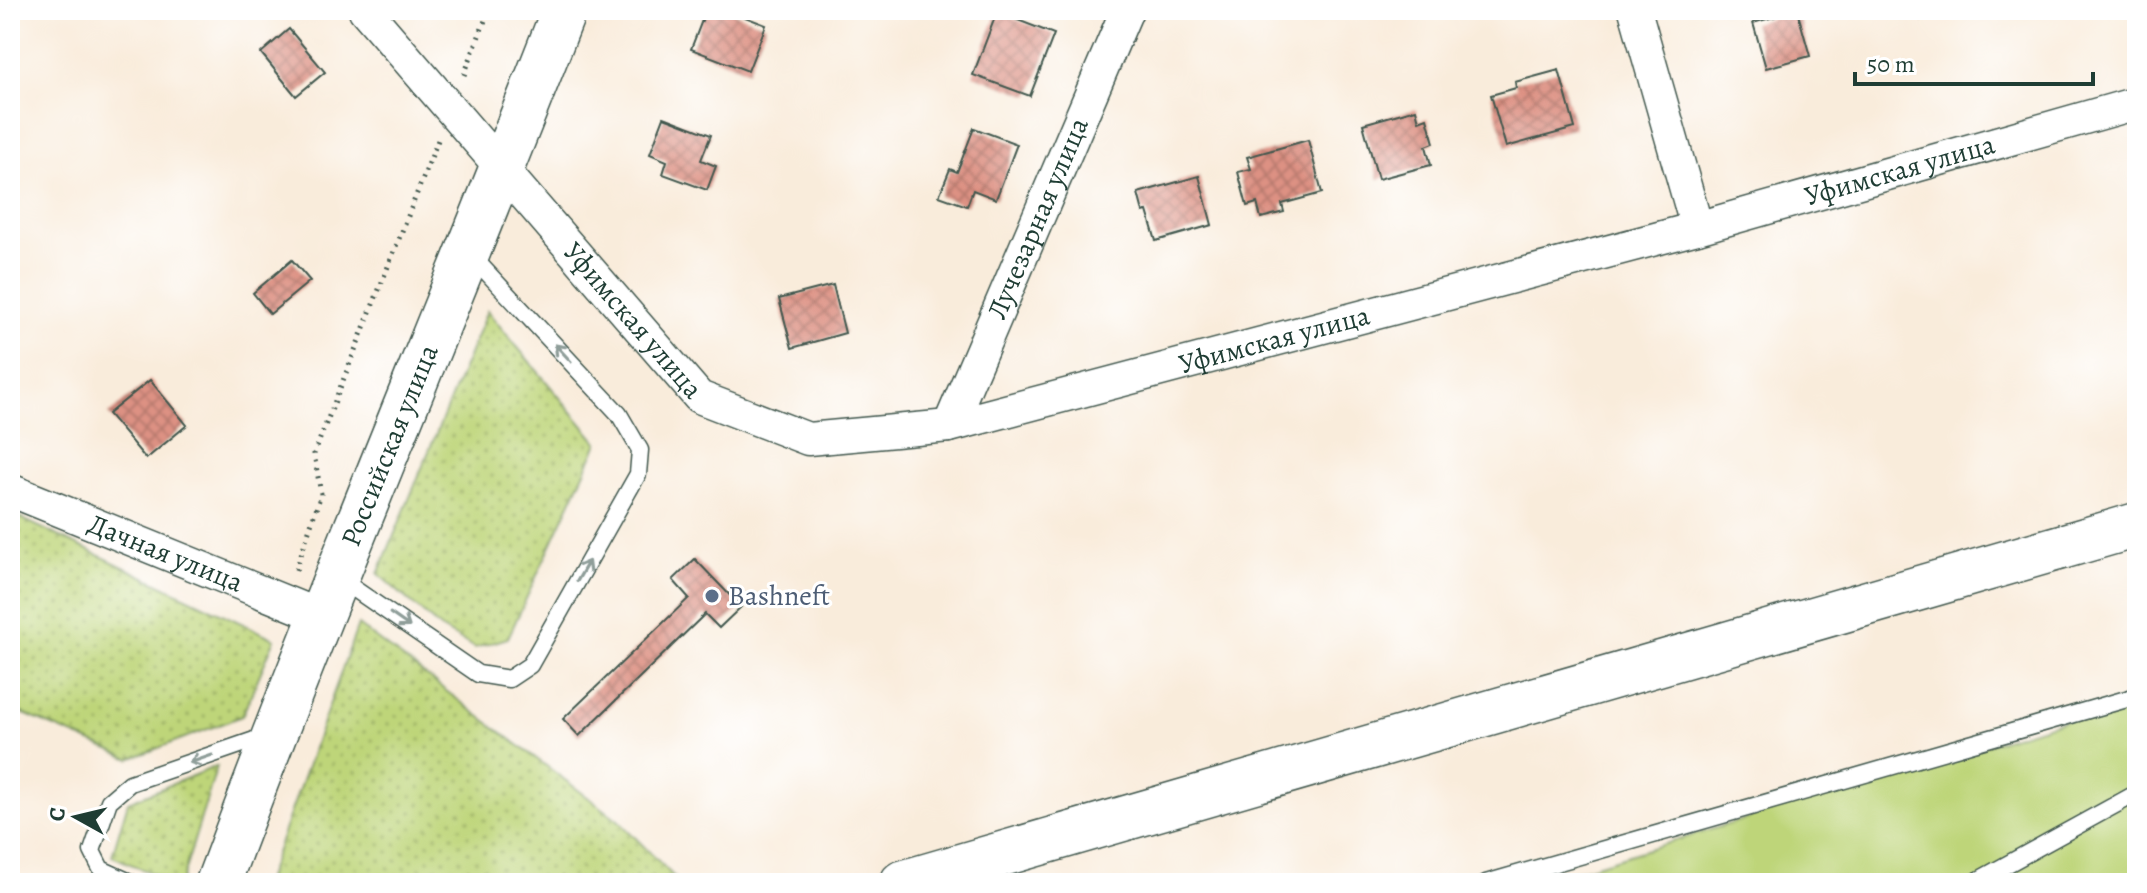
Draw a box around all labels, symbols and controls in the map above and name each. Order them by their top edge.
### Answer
scale bar [1855,36,2093,86]
text: 50 m [1867,48,1915,80]
street label: Лучезарная улица [978,111,1098,325]
street label: Уфимская улица [1800,125,1999,215]
street label: Уфимская улица [554,234,711,407]
street label: Уфимская улица [1175,296,1374,383]
street label: Российская улица [332,339,448,552]
one-way arrow [553,343,572,363]
street label: Дачная улица [82,505,249,602]
one-way arrow [576,559,591,583]
place label: Bashneft [728,577,830,615]
marker: Bashneft [703,587,721,605]
one-way arrow [388,612,410,628]
one-way arrow [188,752,213,767]
north arrow [36,777,116,857]
text: С [41,806,73,823]

